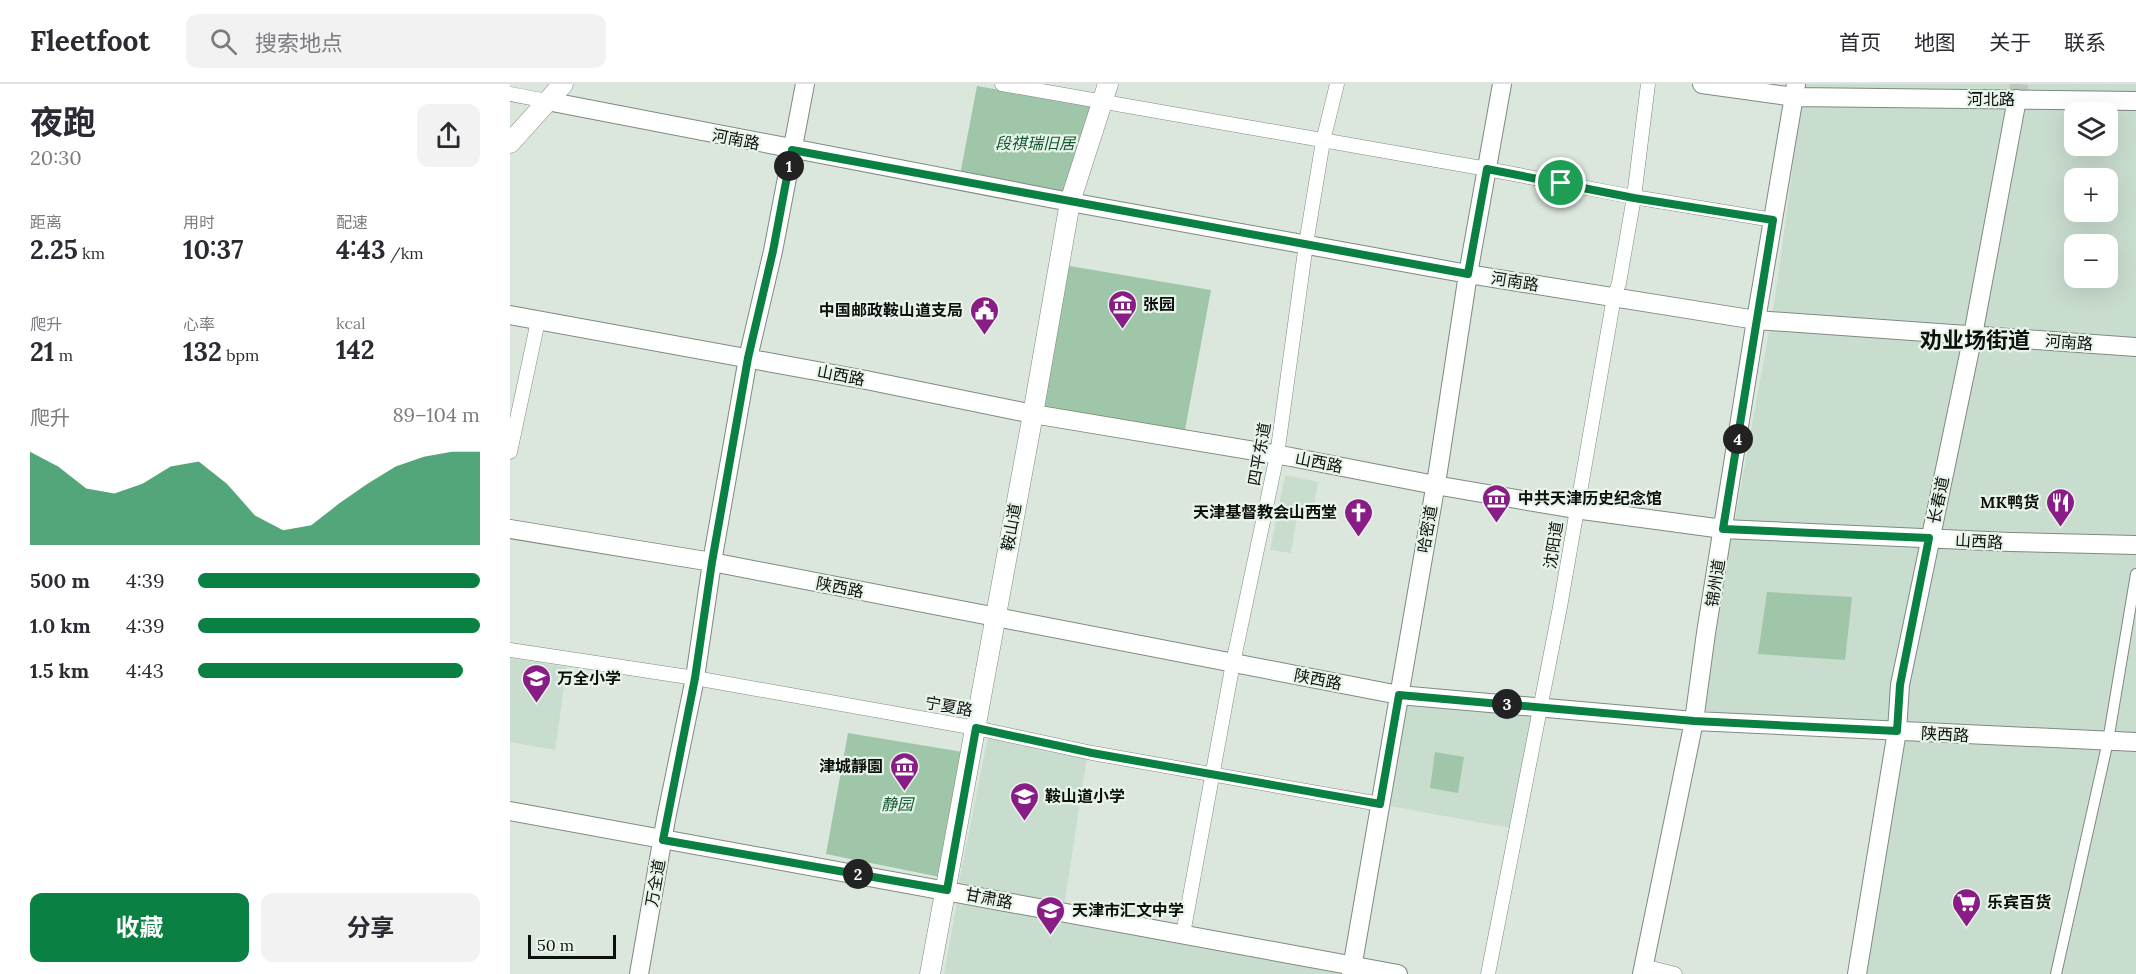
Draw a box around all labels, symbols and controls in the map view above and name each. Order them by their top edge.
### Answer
search box [186,14,606,68]
text: Fleetfoot [30,23,150,59]
icon: search [207,25,240,58]
text: 搜索地点 [255,29,343,57]
text: 首页 [1839,29,1881,56]
text: 地图 [1914,29,1956,56]
text: 关于 [1989,29,2031,56]
text: 联系 [2064,29,2106,56]
street label: 河北路 [1967,89,2015,109]
text: 夜跑 [30,101,96,143]
map controls [2064,102,2118,288]
button: layers [2064,102,2118,156]
button: share [417,104,480,167]
street label: 河南路 [711,125,761,153]
park label: 段祺瑞旧居 [995,133,1077,153]
text: 20:30 [30,145,82,170]
pin: 1 [774,151,804,181]
text: 1 [786,156,792,176]
pin [1535,157,1586,208]
icon: arrive [1544,166,1577,199]
button: + [2064,168,2118,222]
text: 距离 [30,212,62,232]
text: 用时 [183,212,215,232]
text: 配速 [336,212,368,232]
text: 2.25 [30,233,78,266]
text: 10:37 [183,233,243,266]
text: 4:43 [336,233,386,266]
button: − [2064,234,2118,288]
text: km [78,243,105,263]
text: /km [386,243,424,263]
street label: 河南路 [1490,267,1540,295]
museum icon: 张园 [1106,288,1138,330]
public building icon: 中国邮政鞍山道支局 [968,294,1000,336]
place label: 张园 [1143,294,1175,314]
place label: 中国邮政鞍山道支局 [819,300,963,320]
text: kcal [336,313,366,333]
text: 爬升 [30,314,62,334]
text: 心率 [183,314,215,334]
district label: 劝业场街道 [1920,326,2030,354]
street label: 河南路 [2044,330,2094,354]
text: 142 [336,333,375,366]
text: 21 [30,335,54,368]
text: 132 [183,335,222,368]
text: m [54,345,73,365]
text: bpm [222,345,259,365]
street label: 山西路 [816,361,866,389]
text: 89–104 m [392,402,480,427]
text: 爬升 [30,405,70,430]
street label: 四平东道 [1244,421,1274,487]
pin: 4 [1723,424,1753,454]
text: 4 [1734,429,1742,449]
street label: 山西路 [1294,448,1344,476]
street label: 长春道 [1923,474,1953,526]
museum icon: 中共天津历史纪念馆 [1481,482,1513,524]
restaurant icon: MK鸭货 [2044,486,2076,528]
place label: 中共天津历史纪念馆 [1518,488,1662,508]
place label: MK鸭货 [1980,492,2039,512]
church icon: 天津基督教会山西堂 [1342,496,1374,538]
street label: 鞍山道 [997,502,1025,552]
place label: 天津基督教会山西堂 [1193,502,1337,522]
street label: 哈密道 [1413,504,1441,554]
street label: 沈阳道 [1539,520,1567,570]
street label: 山西路 [1955,530,2003,552]
street label: 锦州道 [1701,558,1729,608]
text: 500 m [30,568,90,593]
text: 4:39 [126,568,165,593]
street label: 陕西路 [815,573,865,601]
text: 1.0 km [30,613,91,638]
text: 4:39 [126,613,165,638]
text: 1.5 km [30,658,89,683]
text: 4:43 [126,658,164,683]
school or university icon: 万全小学 [520,662,552,704]
street label: 陕西路 [1293,665,1343,693]
place label: 万全小学 [557,668,621,688]
pin: 3 [1492,689,1522,719]
street label: 宁夏路 [924,692,974,720]
text: 3 [1503,694,1511,714]
street label: 陕西路 [1921,723,1969,745]
museum icon: 津城靜園 [888,750,920,792]
place label: 津城靜園 [819,756,883,776]
school or university icon: 鞍山道小学 [1008,780,1040,822]
place label: 鞍山道小学 [1045,786,1125,806]
park label: 静园 [881,794,915,814]
street label: 万全道 [641,858,669,908]
pin: 2 [843,859,873,889]
text: 2 [854,864,862,884]
street label: 甘肃路 [964,884,1014,912]
supermarket icon: 乐宾百货 [1950,886,1982,928]
place label: 乐宾百货 [1987,892,2051,912]
button: 收藏 [30,893,249,962]
button: 分享 [261,893,480,962]
school or university icon: 天津市汇文中学 [1035,894,1067,936]
place label: 天津市汇文中学 [1072,900,1184,920]
scale bar [528,932,616,960]
text: 50 m [537,935,574,955]

